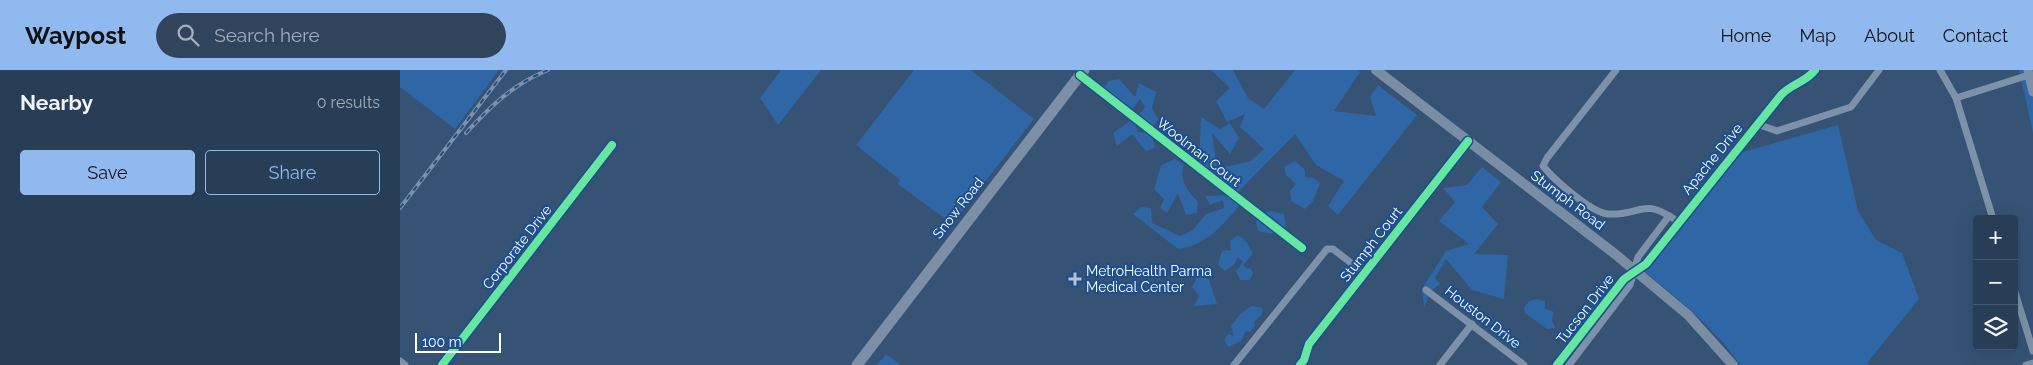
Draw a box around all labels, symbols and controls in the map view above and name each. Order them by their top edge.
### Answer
search box [156,13,506,58]
text: Waypost [25,21,126,50]
icon: search [174,21,202,49]
text: Search here [214,24,320,46]
text: Home [1720,25,1771,46]
text: Map [1799,25,1836,46]
text: About [1864,25,1915,46]
text: Contact [1943,25,2008,46]
text: Nearby [20,90,93,115]
text: 0 results [317,93,380,112]
street label: Woolman Court [1154,114,1244,190]
street label: Apache Drive [1678,120,1746,198]
button: Save [20,150,195,195]
button: Share [205,150,380,195]
street label: Stumph Road [1528,167,1608,233]
street label: Snow Road [929,174,987,242]
street label: Corporate Drive [479,202,555,292]
street label: Stumph Court [1337,203,1405,285]
map controls [1973,215,2018,350]
button: + [1973,215,2018,260]
button: − [1973,260,2018,305]
place label: MetroHealth Parma Medical Center [1086,263,1212,295]
street label: Tucson Drive [1553,271,1617,347]
marker: MetroHealth Parma Medical Center [1068,272,1082,286]
street label: Houston Drive [1442,282,1524,352]
button: layers [1973,305,2018,350]
scale bar [415,330,501,353]
text: 100 m [422,334,462,350]

